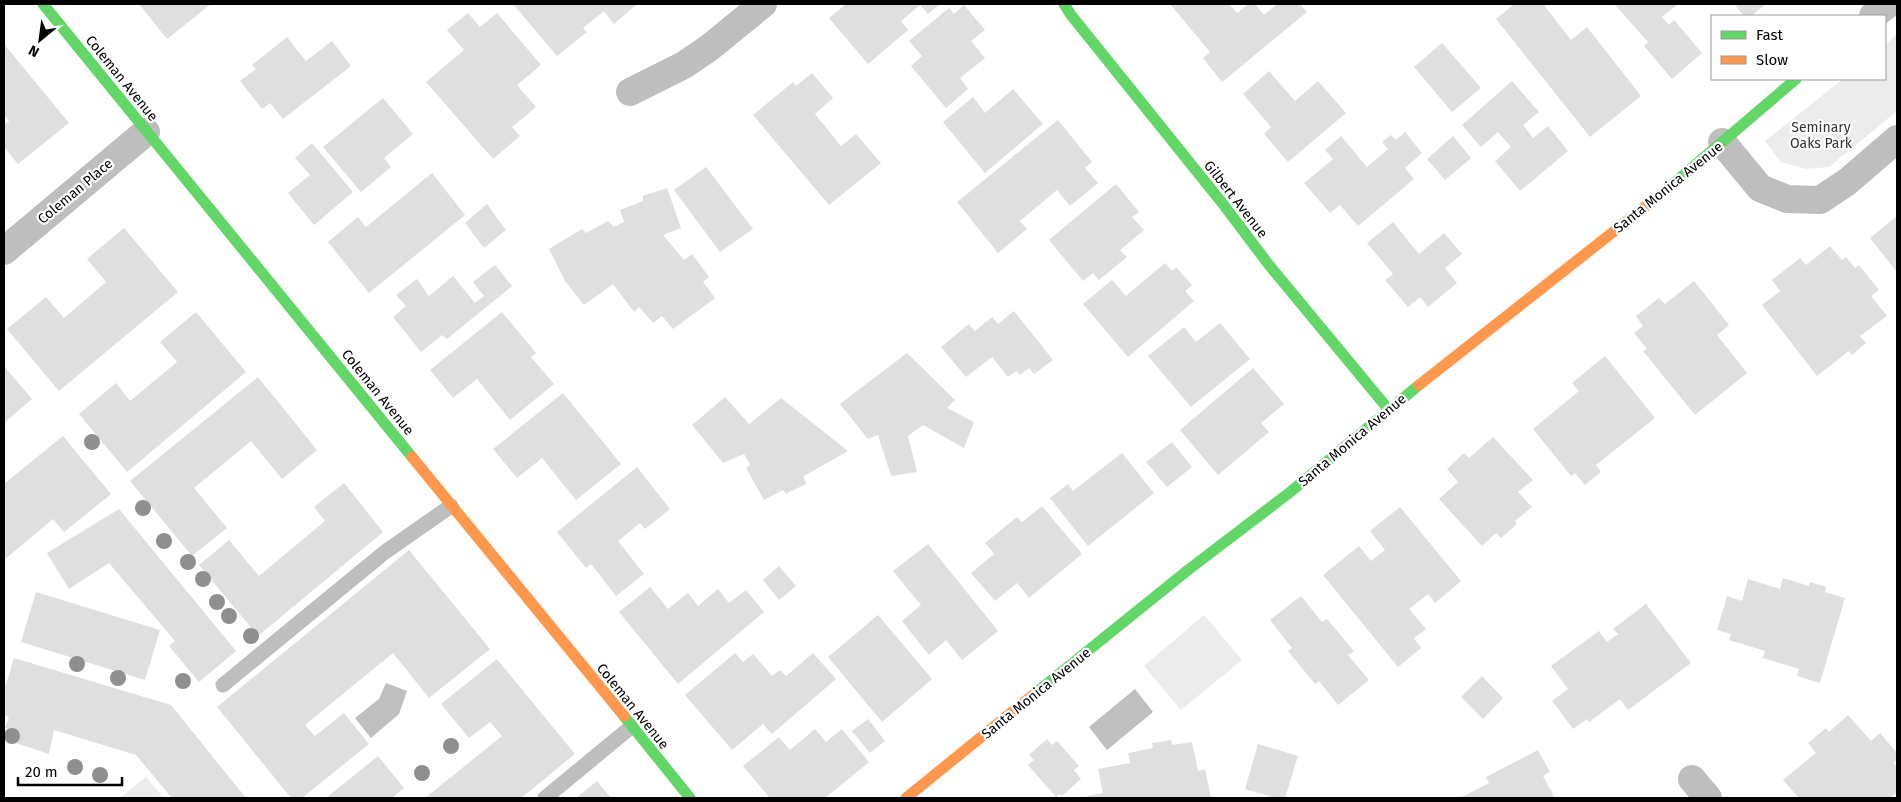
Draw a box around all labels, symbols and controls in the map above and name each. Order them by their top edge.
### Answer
north arrow [15,15,65,65]
legend [1711,15,1886,80]
text: Fast [1756,26,1783,44]
street label: Coleman Avenue [82,32,161,125]
text: N [26,41,42,61]
text: Slow [1756,51,1788,69]
park label: Seminary Oaks Park [1790,119,1853,152]
street label: Santa Monica Avenue [1610,138,1726,237]
street label: Coleman Place [34,155,116,228]
street label: Gilbert Avenue [1200,157,1271,241]
street label: Coleman Avenue [338,346,417,439]
street label: Santa Monica Avenue [1295,390,1410,490]
street label: Santa Monica Avenue [978,644,1094,743]
street label: Coleman Avenue [593,660,672,753]
scale bar [18,754,121,786]
text: 20 m [25,763,58,781]

